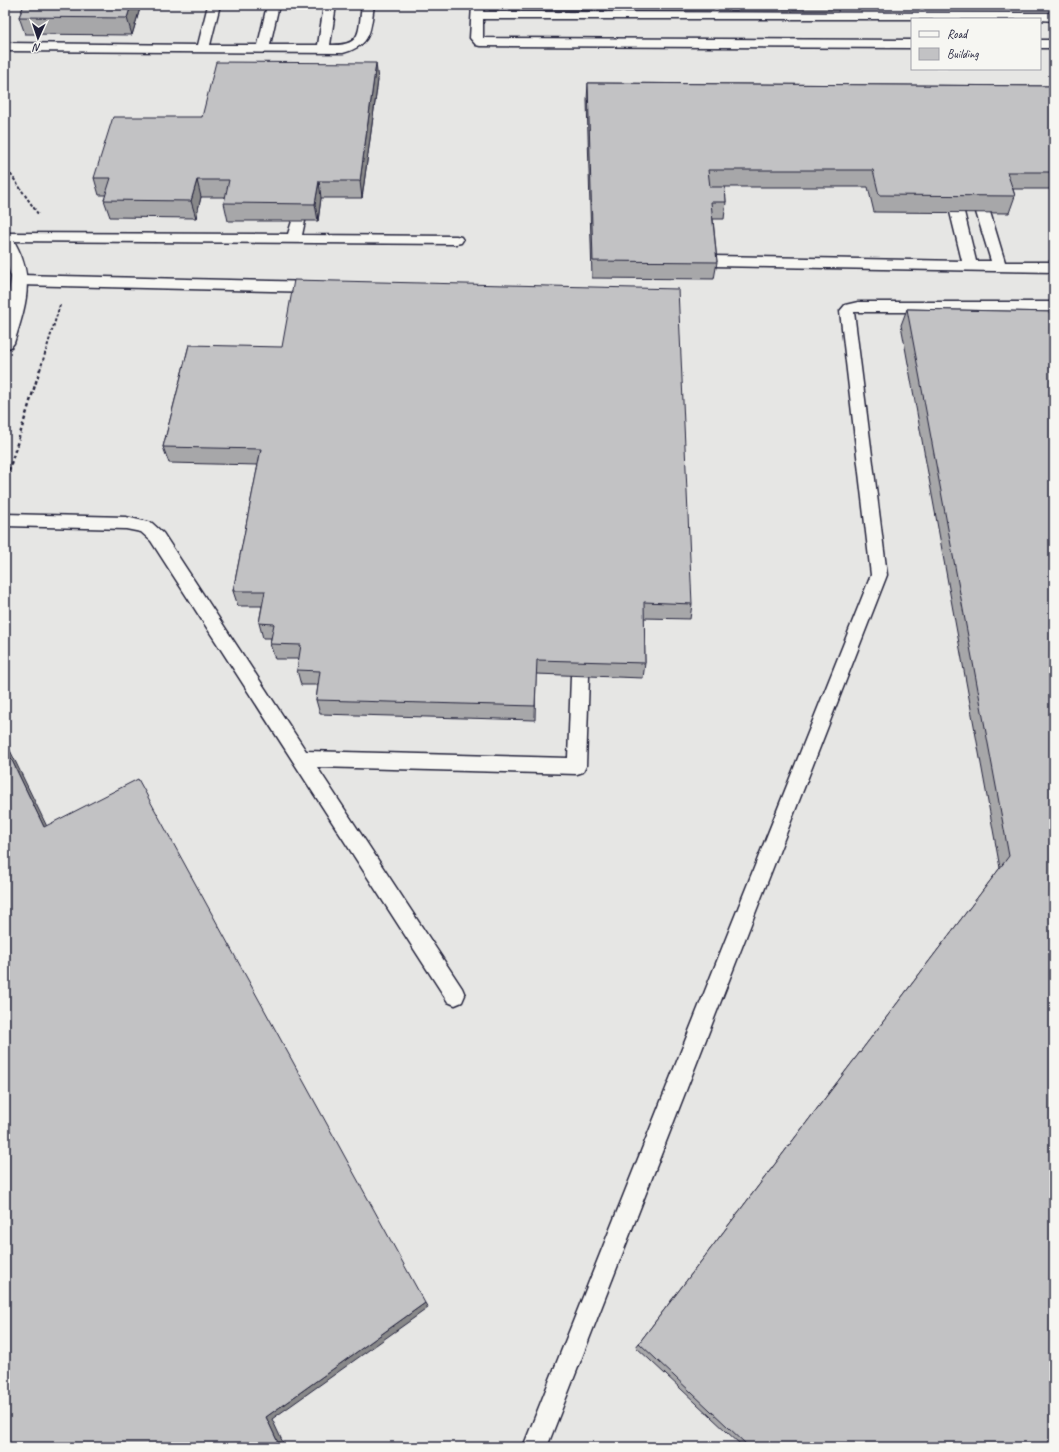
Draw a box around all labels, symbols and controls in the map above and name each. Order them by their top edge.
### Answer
north arrow [18,18,58,58]
legend [911,18,1041,70]
text: Road [947,26,969,42]
text: N [32,41,41,55]
text: Building [947,46,979,62]

